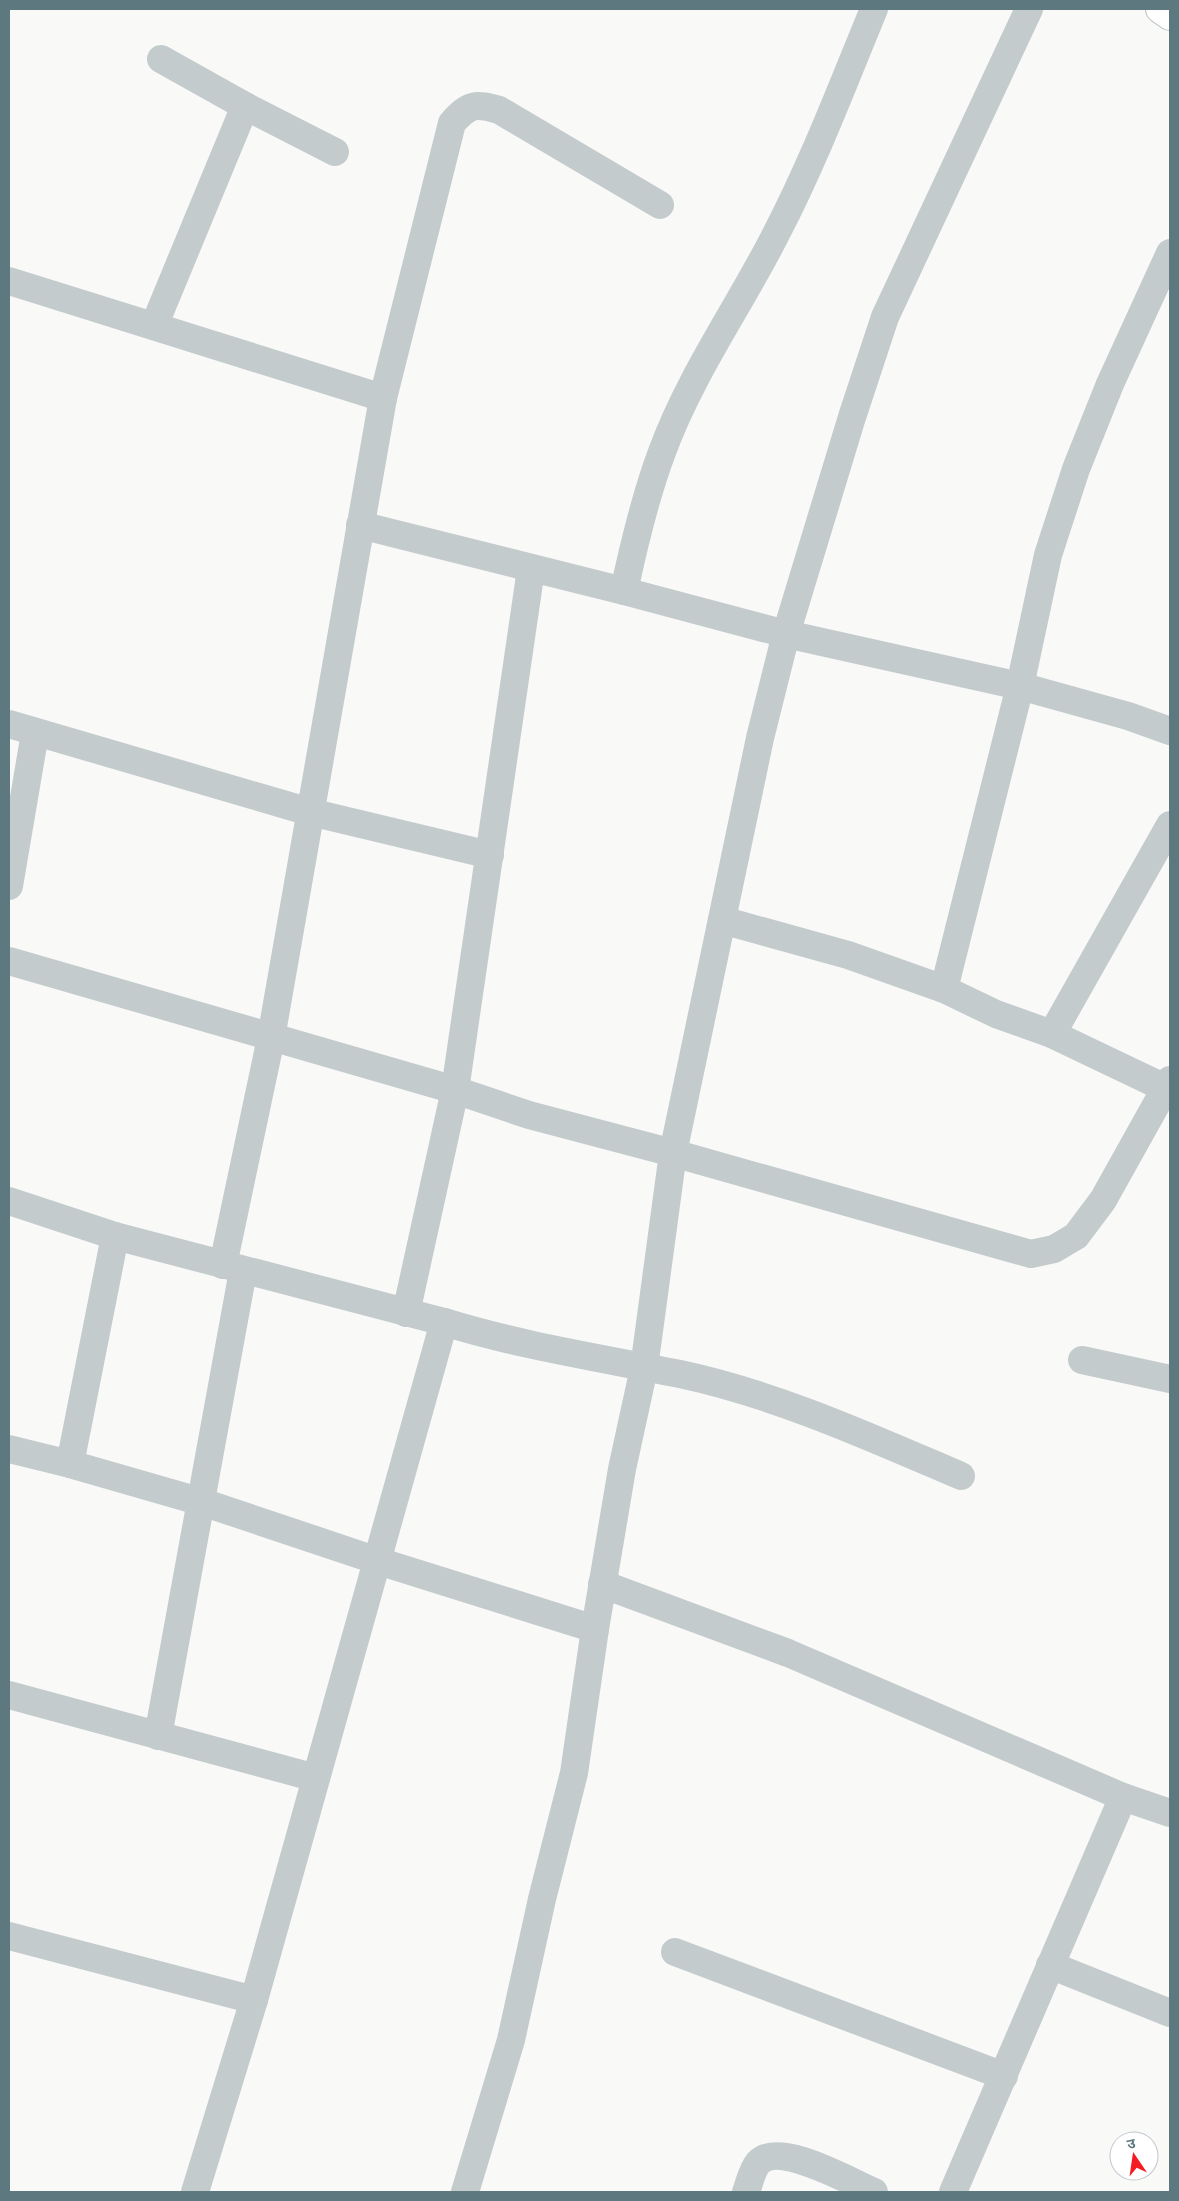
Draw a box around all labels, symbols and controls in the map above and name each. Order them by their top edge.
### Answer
north arrow [1109,2131,1159,2181]
text: उ [1125,2133,1138,2152]

